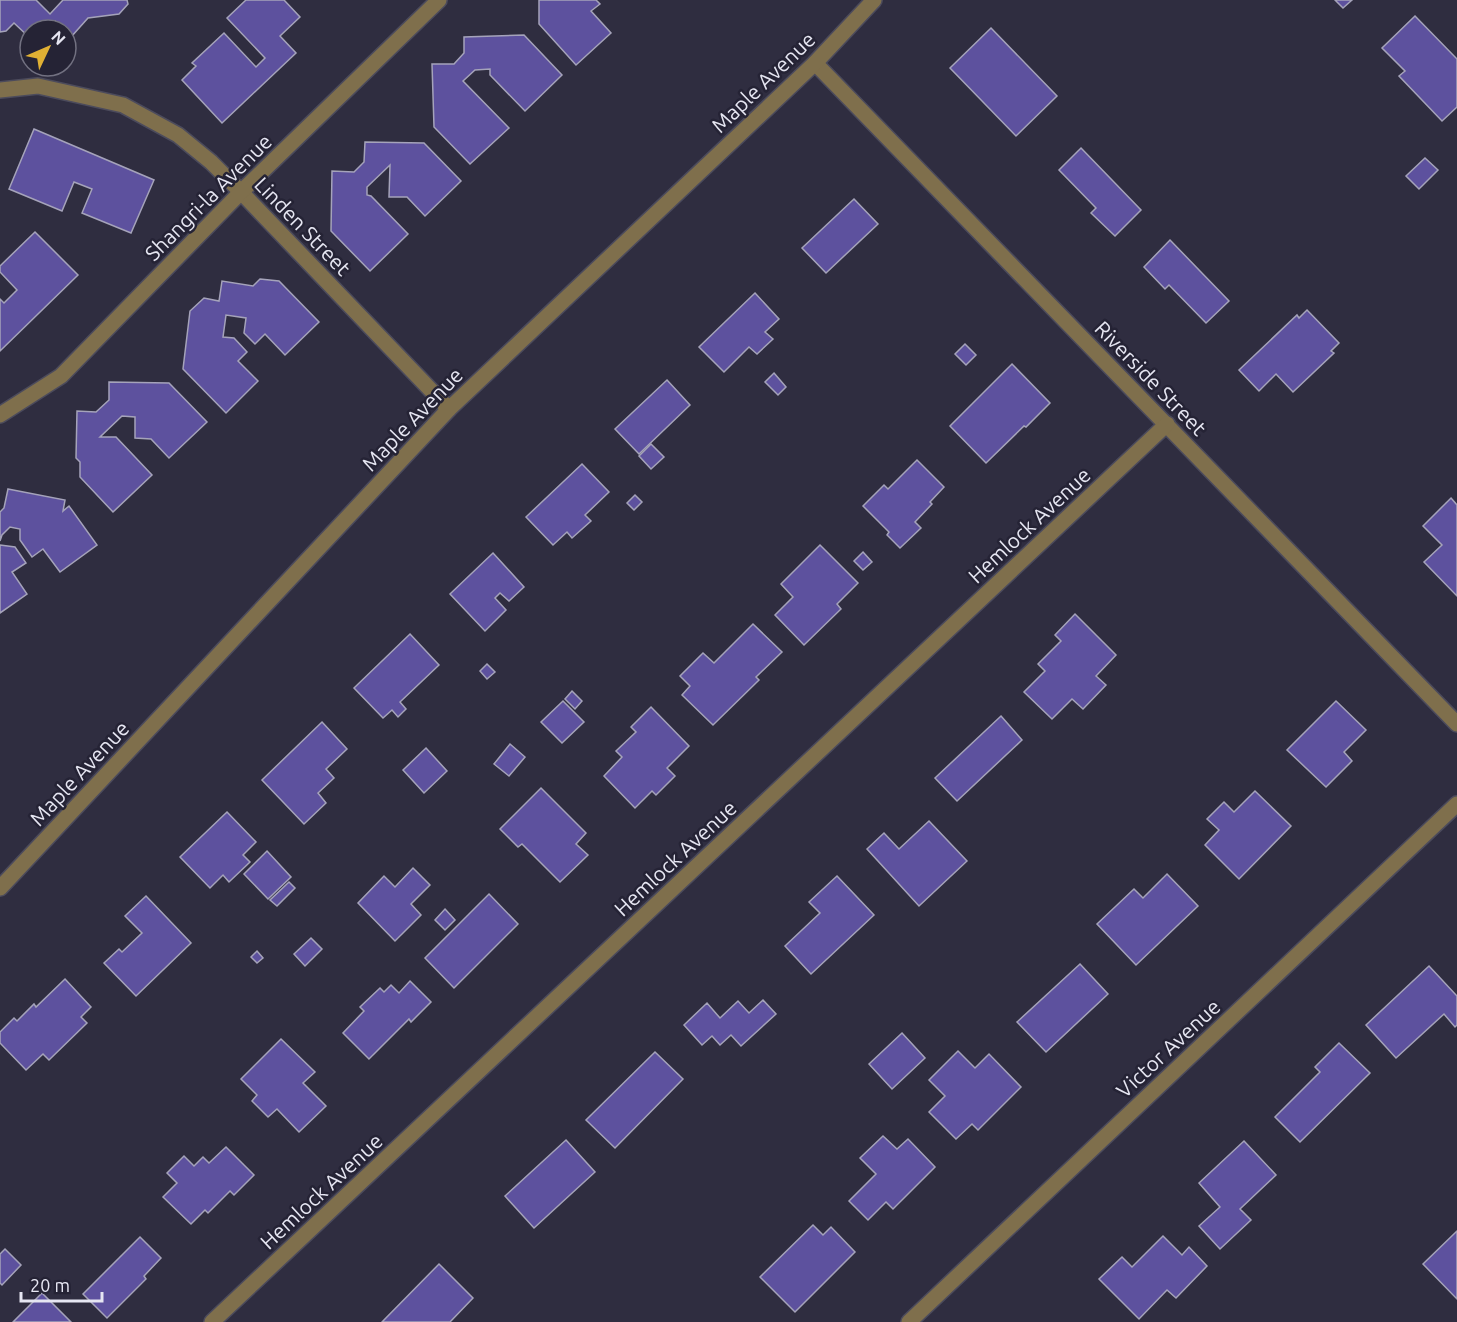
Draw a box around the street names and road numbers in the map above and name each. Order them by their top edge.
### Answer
street label: Maple Avenue [706,27,820,137]
street label: Shangri-la Avenue [140,129,276,265]
street label: Linden Street [250,172,356,280]
street label: Riverside Street [1090,316,1212,440]
street label: Maple Avenue [357,362,467,476]
street label: Hemlock Avenue [963,462,1095,588]
street label: Maple Avenue [25,716,133,830]
street label: Hemlock Avenue [609,795,741,921]
street label: Victor Avenue [1111,994,1225,1102]
street label: Hemlock Avenue [255,1128,387,1254]

